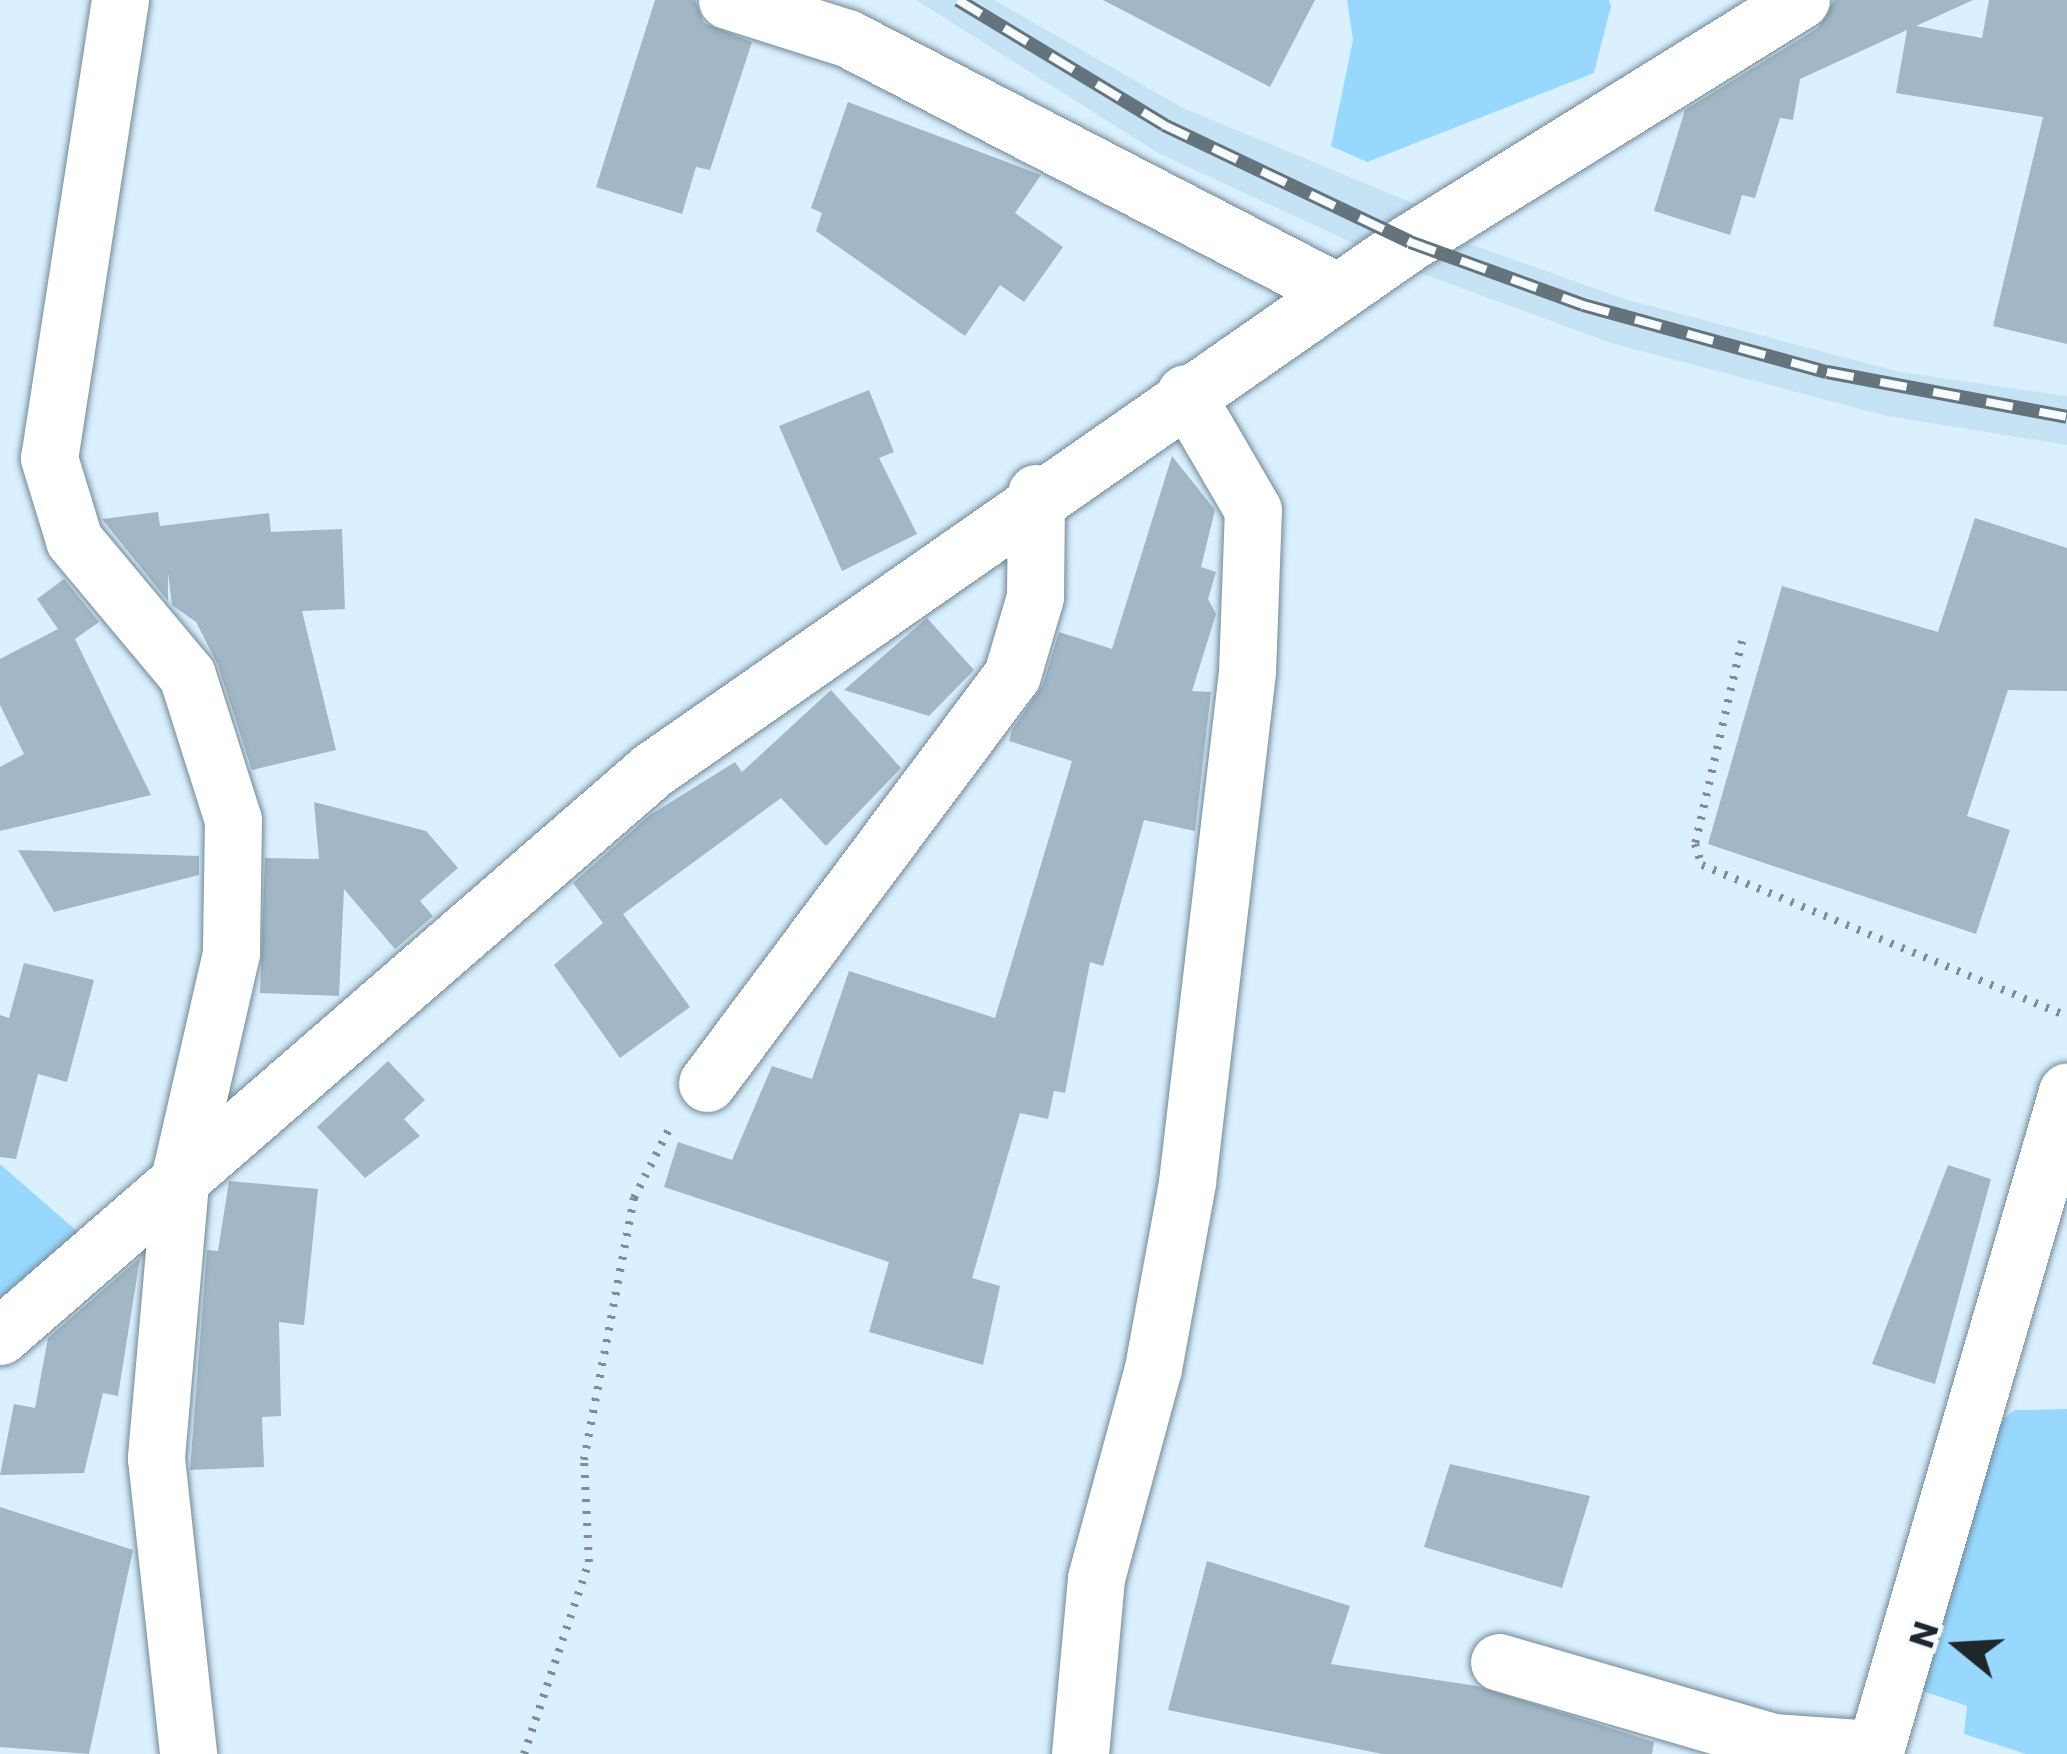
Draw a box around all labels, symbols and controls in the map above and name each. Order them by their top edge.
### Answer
north arrow [1899,1586,2019,1706]
text: N [1898,1616,1950,1654]

